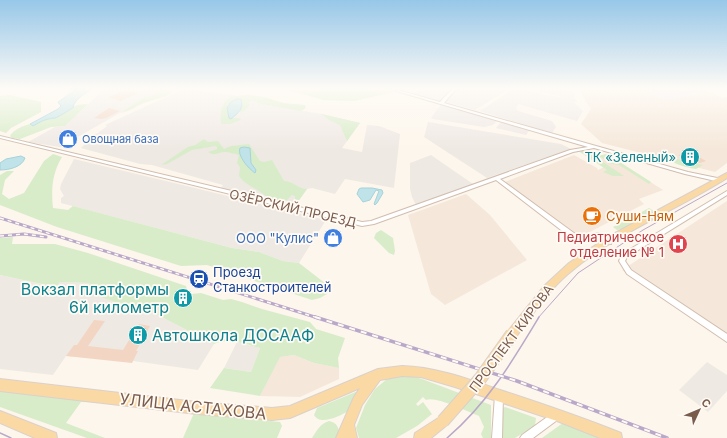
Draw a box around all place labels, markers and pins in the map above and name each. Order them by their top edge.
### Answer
shop icon: Овощная база [57,128,79,150]
place label: Овощная база [82,132,159,146]
building icon: ТК «Зеленый» [679,146,701,168]
place label: ТК «Зеленый» [584,149,676,165]
cafe icon: Суши-Ням [581,205,603,227]
place label: Суши-Ням [606,208,674,224]
shop icon: ООО "Кулис" [322,227,344,249]
place label: Педиатрическое отделение № 1 [557,229,664,260]
place label: ООО "Кулис" [236,230,319,246]
hospital icon: Педиатрическое отделение № 1 [667,233,689,255]
place label: Проезд Станкостроителей [213,264,331,295]
station icon: Проезд Станкостроителей [188,268,210,290]
place label: Вокзал платформы 6й километр [21,279,169,317]
building icon: Вокзал платформы 6й километр [172,287,194,309]
building icon: Автошкола ДОСААФ [127,324,149,346]
place label: Автошкола ДОСААФ [152,325,314,345]

